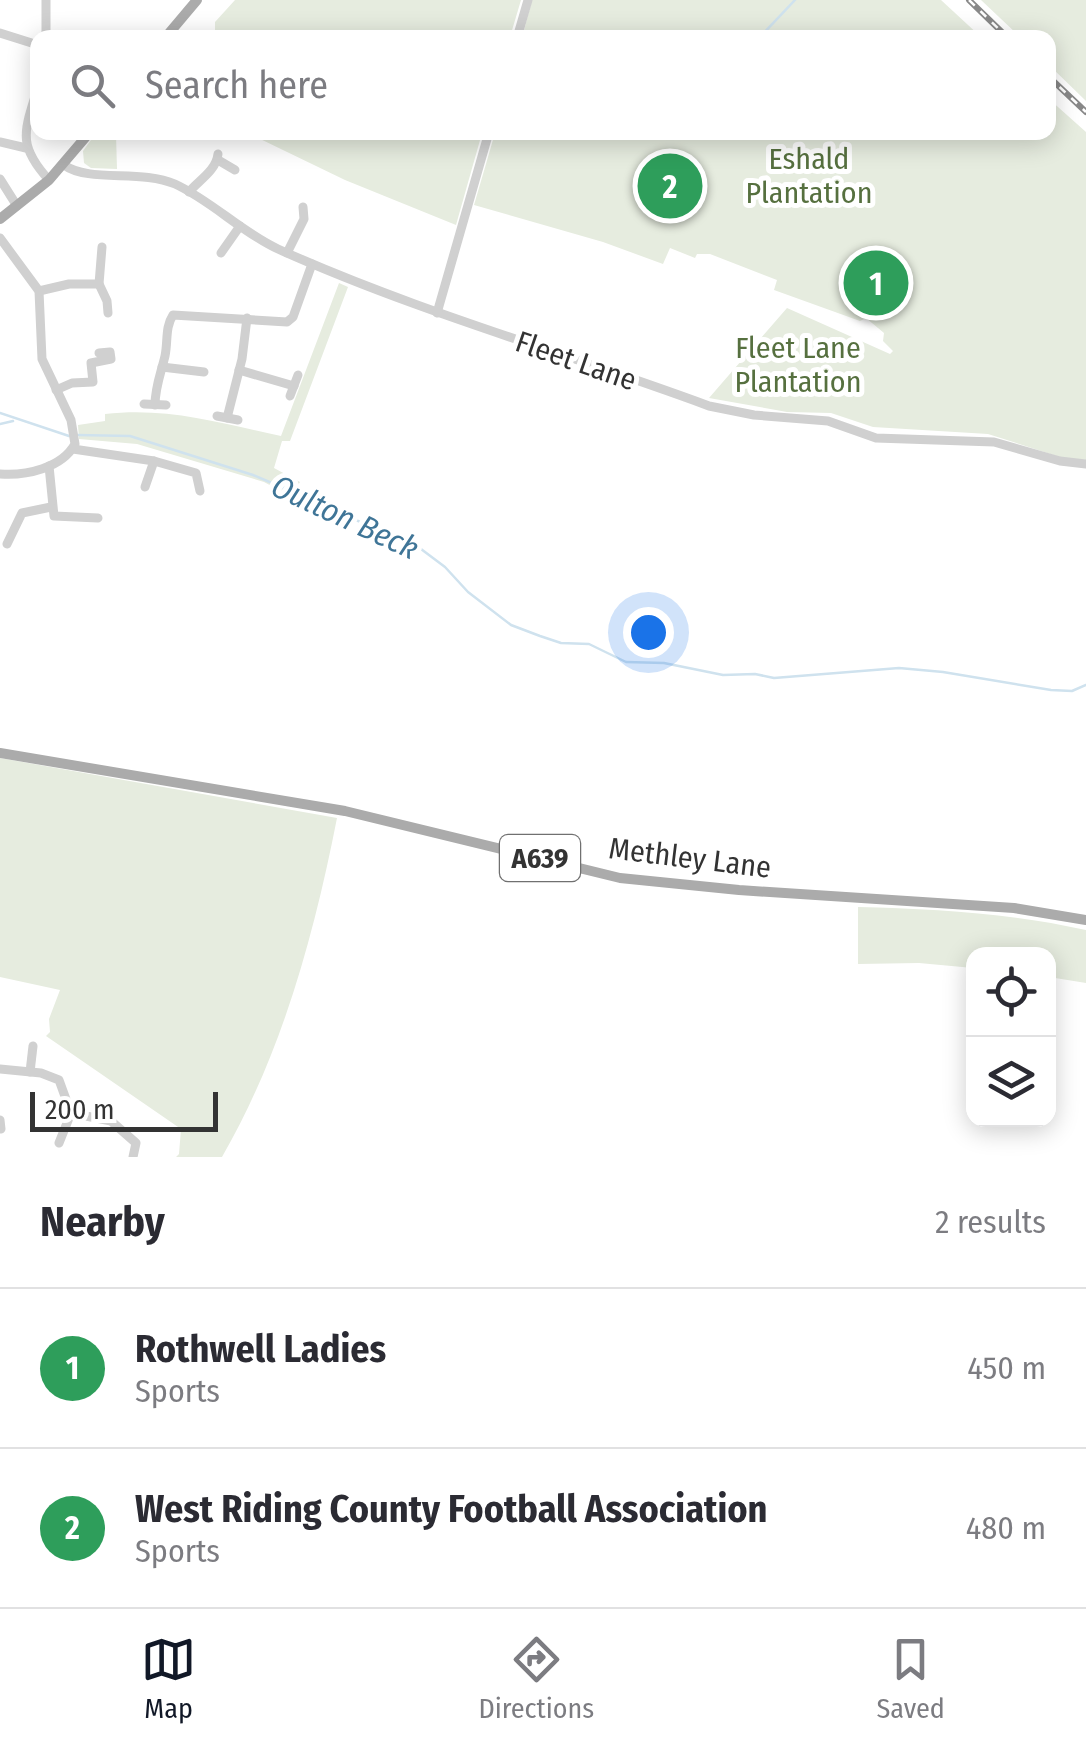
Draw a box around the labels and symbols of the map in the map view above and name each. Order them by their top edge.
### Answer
park label: Eshald Plantation [746,141,872,211]
pin: 2 [638,148,702,224]
pin: 1 [844,246,908,320]
street label: Fleet Lane [511,324,641,398]
park label: Fleet Lane Plantation [735,330,861,400]
water label: Oulton Beck [266,466,425,568]
your location [623,607,674,658]
street label: Methley Lane [607,830,773,886]
road number: A639 [500,835,580,881]
scale bar [30,1087,218,1132]

